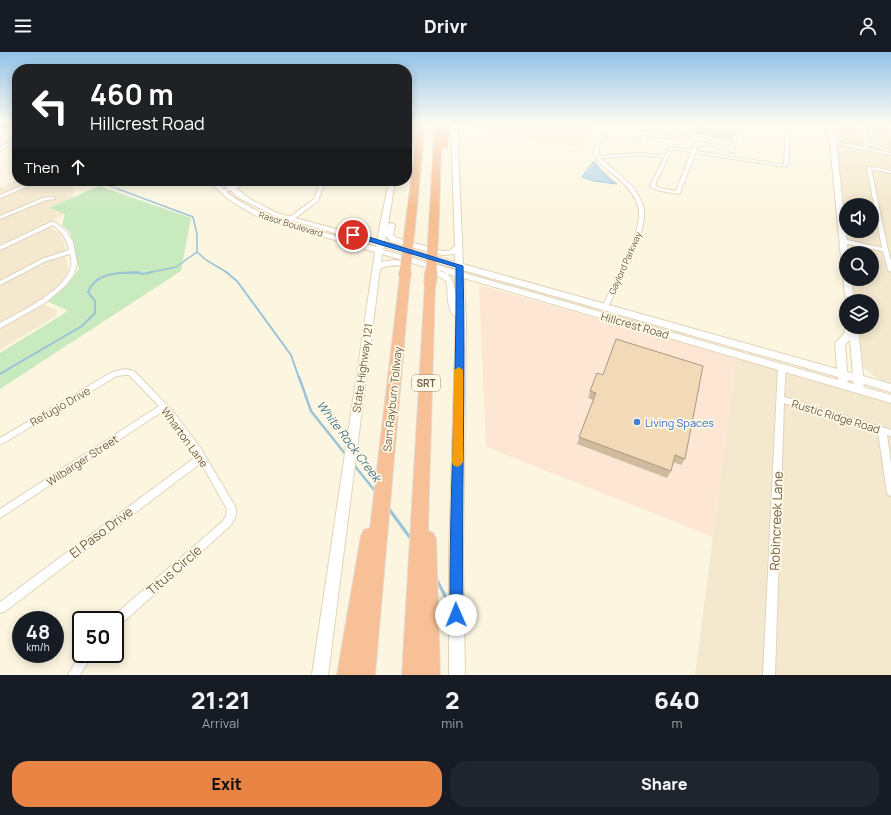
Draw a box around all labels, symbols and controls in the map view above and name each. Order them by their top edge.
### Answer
text: Drivr [424,14,467,38]
icon: menu [12,15,34,37]
icon: person [857,15,879,37]
text: 460 m [90,75,174,113]
icon: left [24,80,76,132]
text: Hillcrest Road [90,111,205,135]
icon: ahead [67,156,89,178]
text: Then [24,157,59,178]
map controls [839,198,879,334]
button: sound [839,198,879,238]
street label: Rasor Boulevard [257,208,325,240]
pin [336,218,370,252]
icon: arrive [342,224,364,246]
street label: Gaylord Parkway [605,229,645,297]
button: search [839,246,879,286]
button: layers [839,294,879,334]
street label: Hillcrest Road [599,308,671,342]
street label: State Highway 121 [348,322,376,414]
street label: Sam Rayburn Tollway [379,345,405,452]
road number: SRT [412,375,440,391]
street label: Refugio Drive [27,382,93,429]
street label: Rustic Ridge Road [790,395,882,437]
water label: White Rock Creek [313,397,386,487]
street label: Wharton Lane [158,404,212,471]
place label: Living Spaces [645,415,714,430]
marker: Living Spaces [632,417,642,427]
street label: Wilbarger Street [43,431,121,489]
street label: Robincreek Lane [765,471,787,571]
street label: El Paso Drive [66,502,137,562]
street label: Titus Circle [143,541,206,599]
position arrow [435,594,477,636]
speed limit sign: 50 [72,611,124,663]
text: 48 [26,618,50,645]
text: km/h [26,640,50,654]
text: 21:21 [191,683,250,716]
text: 2 [445,683,459,716]
text: 640 [654,683,700,716]
text: Arrival [202,714,239,732]
text: min [441,714,463,732]
text: m [672,714,683,732]
button: Exit [12,761,442,807]
button: Share [450,761,879,807]

